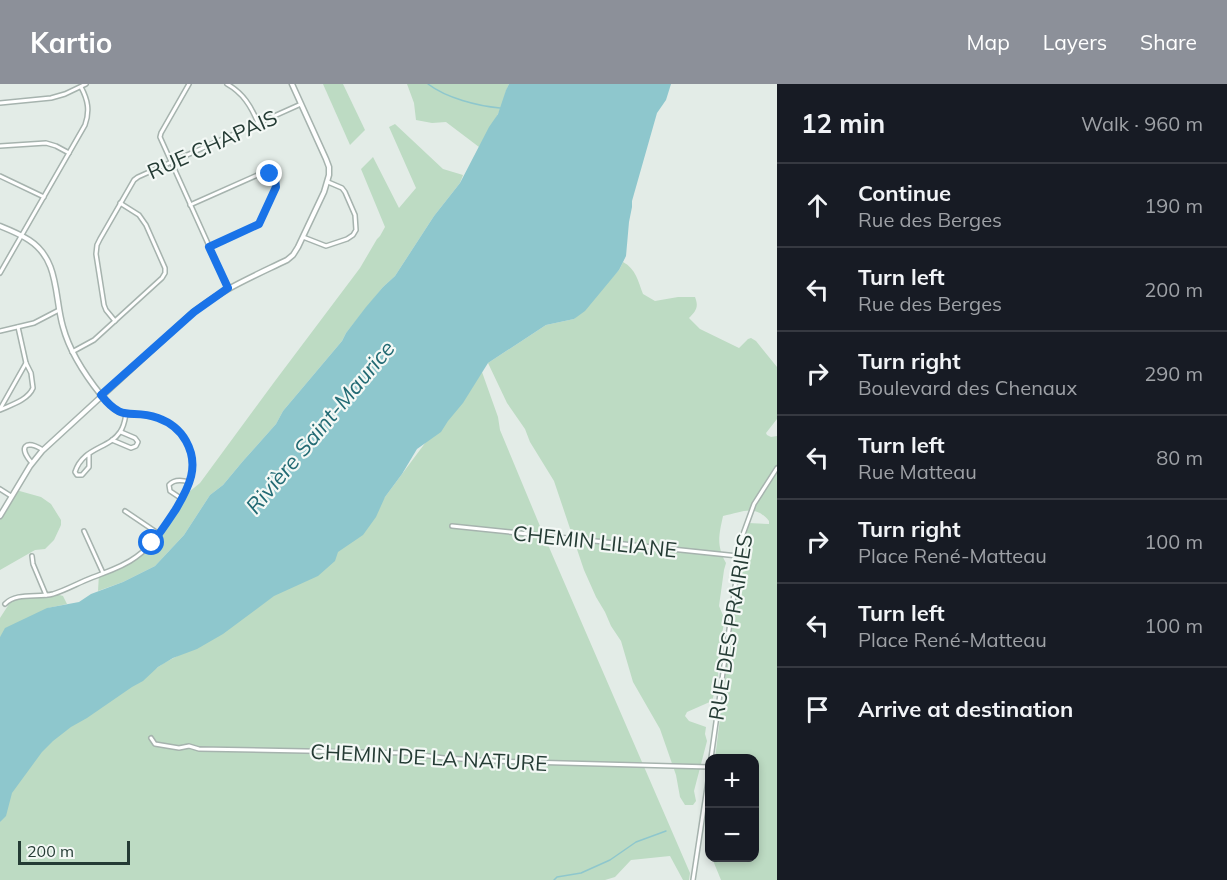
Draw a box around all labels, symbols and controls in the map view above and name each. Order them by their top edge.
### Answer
text: Kartio [30,25,112,60]
text: Map [967,29,1010,55]
text: Layers [1043,29,1107,55]
text: Share [1140,29,1197,55]
street label: RUE CHAPAIS [143,104,281,184]
text: 12 min [801,107,885,140]
text: Walk · 960 m [1081,111,1203,136]
route end [256,160,282,186]
text: Continue [858,179,951,207]
icon: ahead [801,189,834,222]
text: 190 m [1144,193,1203,218]
text: Rue des Berges [858,207,1002,232]
text: Turn left [858,263,945,291]
icon: left [801,273,834,306]
text: 200 m [1144,277,1203,302]
text: Rue des Berges [858,291,1002,316]
water label: Rivière Saint-Maurice [239,335,401,519]
text: Turn right [858,347,961,375]
icon: right [801,357,834,390]
text: 290 m [1144,361,1203,386]
text: Boulevard des Chenaux [858,375,1077,400]
text: Turn left [858,431,945,459]
icon: left [801,441,834,474]
text: 80 m [1156,445,1203,470]
text: Rue Matteau [858,459,977,484]
text: Turn right [858,515,961,543]
street label: CHEMIN LILIANE [512,519,678,563]
icon: right [801,525,834,558]
route start [138,529,164,555]
text: 100 m [1144,529,1203,554]
street label: RUE DES PRAIRIES [702,532,758,722]
text: Place René-Matteau [858,543,1047,568]
text: Turn left [858,599,945,627]
icon: left [801,609,834,642]
text: 100 m [1144,613,1203,638]
text: Place René-Matteau [858,627,1047,652]
icon: arrive [801,693,834,726]
text: Arrive at destination [858,695,1073,723]
street label: CHEMIN DE LA NATURE [310,738,548,776]
map controls [705,754,759,862]
button: + [705,754,759,808]
button: − [705,808,759,862]
scale bar [18,838,130,866]
text: 200 m [27,841,74,861]

